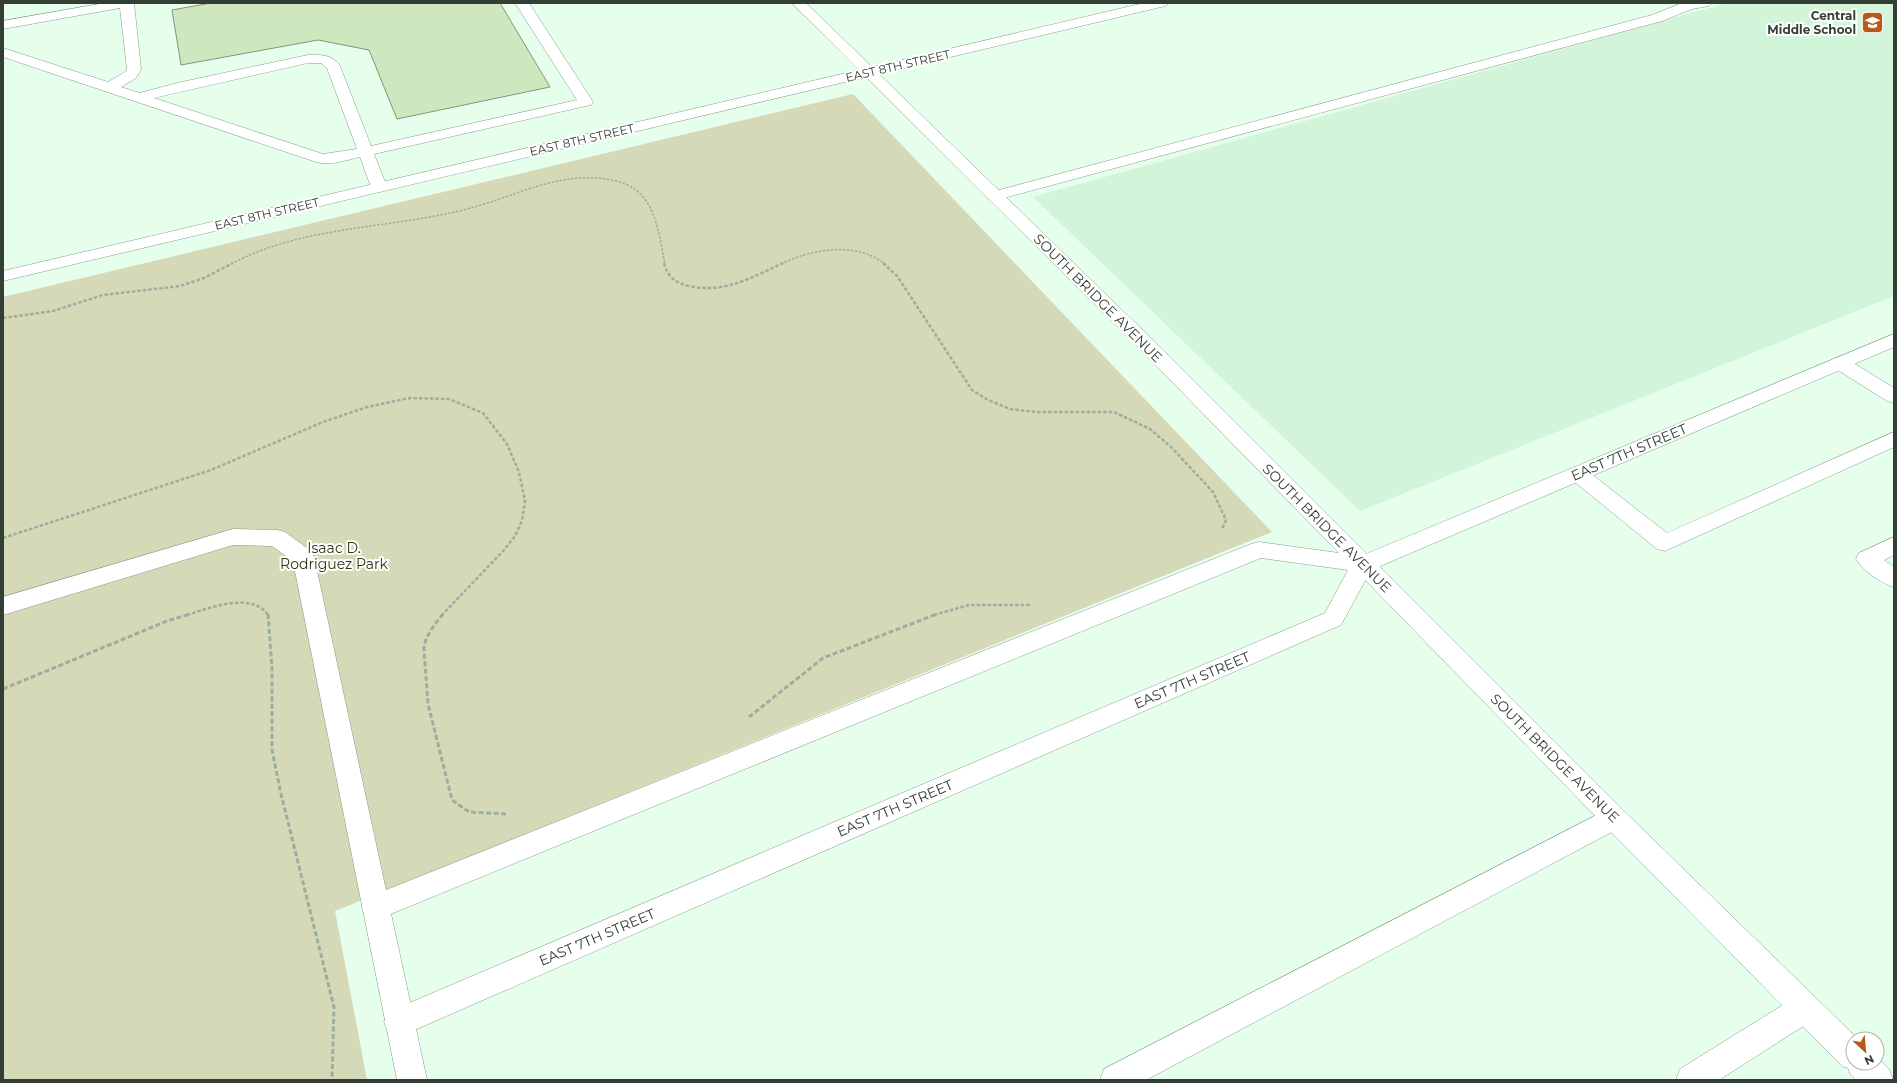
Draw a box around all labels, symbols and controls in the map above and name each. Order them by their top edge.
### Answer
place label: Central Middle School [1767,8,1856,37]
school or university icon: Central Middle School [1859,10,1885,36]
street label: EAST 8TH STREET [844,46,952,85]
street label: EAST 8TH STREET [528,120,636,159]
street label: EAST 8TH STREET [213,194,321,233]
street label: SOUTH BRIDGE AVENUE [1030,230,1166,366]
street label: EAST 7TH STREET [1568,419,1690,485]
street label: SOUTH BRIDGE AVENUE [1259,460,1395,596]
park label: Isaac D. Rodriguez Park [280,539,389,573]
street label: EAST 7TH STREET [1131,647,1253,713]
street label: SOUTH BRIDGE AVENUE [1487,690,1623,826]
street label: EAST 7TH STREET [834,775,956,841]
street label: EAST 7TH STREET [536,904,658,970]
north arrow [1845,1031,1885,1071]
text: N [1862,1052,1876,1068]

